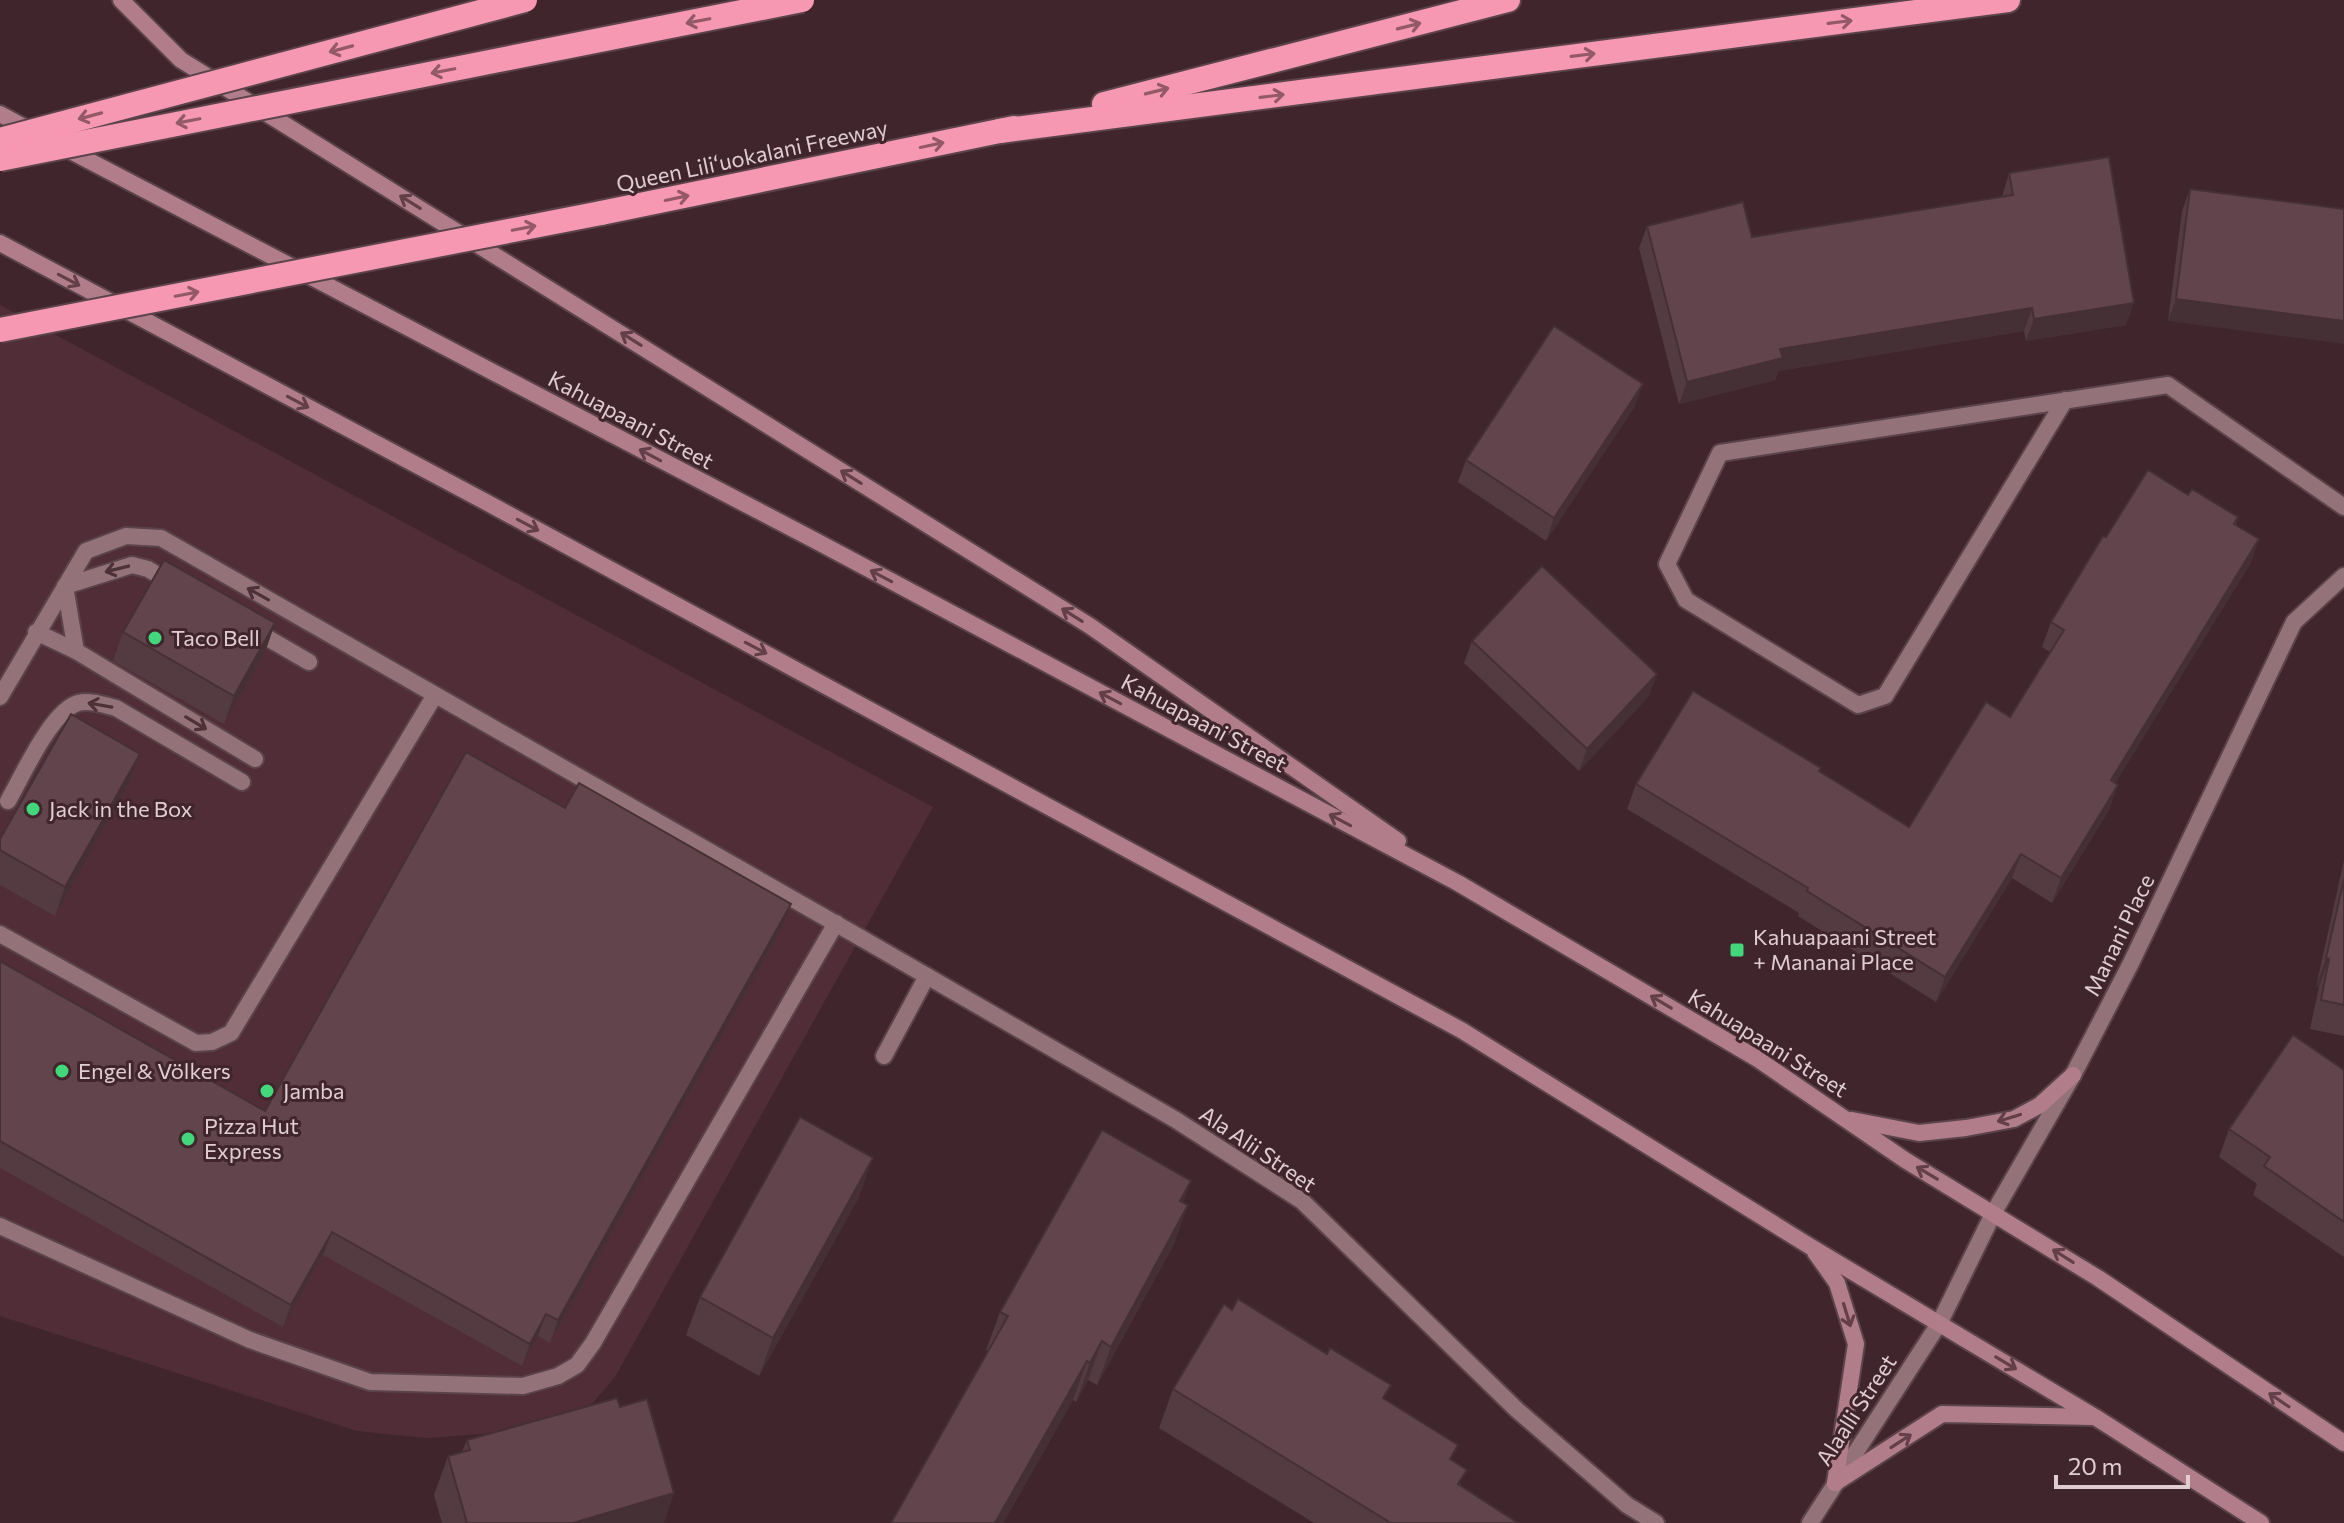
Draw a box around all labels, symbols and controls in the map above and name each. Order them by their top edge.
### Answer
one-way arrow [686,14,712,29]
one-way arrow [1827,14,1853,29]
one-way arrow [1395,17,1421,32]
one-way arrow [329,42,355,57]
one-way arrow [1569,47,1595,62]
one-way arrow [431,64,457,79]
one-way arrow [1143,82,1169,97]
one-way arrow [1258,88,1285,103]
one-way arrow [78,109,103,124]
street label: Queen Liliʻuokalani Freeway [614,114,890,198]
one-way arrow [176,115,202,130]
one-way arrow [919,137,944,152]
one-way arrow [664,189,690,204]
one-way arrow [399,194,422,210]
one-way arrow [511,220,536,235]
one-way arrow [56,273,80,288]
one-way arrow [173,285,199,300]
one-way arrow [620,331,643,347]
street label: Kahuapaani Street [544,365,719,475]
one-way arrow [286,395,310,411]
one-way arrow [639,446,663,462]
one-way arrow [841,469,863,485]
one-way arrow [515,517,539,533]
one-way arrow [105,563,130,578]
one-way arrow [869,567,893,583]
one-way arrow [247,585,270,601]
one-way arrow [1061,606,1084,622]
place label: Taco Bell [171,624,260,651]
marker: Taco Bell [146,629,164,647]
one-way arrow [744,641,768,657]
street label: Kahuapaani Street [1117,668,1292,778]
one-way arrow [1099,689,1123,705]
one-way arrow [88,697,114,712]
one-way arrow [184,715,207,731]
place label: Jack in the Box [49,795,193,822]
marker: Jack in the Box [24,800,42,818]
one-way arrow [1328,811,1352,827]
street label: Manani Place [2077,869,2160,1000]
place label: Kahuapaani Street + Mananai Place [1753,923,1936,975]
marker: Kahuapaani Street + Mananai Place [1728,941,1746,959]
street label: Kahuapaani Street [1683,983,1853,1103]
one-way arrow [1650,994,1673,1010]
place label: Engel & Völkers [78,1057,231,1084]
marker: Engel & Völkers [53,1062,71,1080]
place label: Jamba [283,1077,345,1104]
marker: Jamba [258,1082,276,1100]
street label: Ala Alii Street [1195,1100,1322,1198]
place label: Pizza Hut Express [204,1112,299,1164]
one-way arrow [1997,1112,2022,1126]
marker: Pizza Hut Express [179,1130,197,1148]
one-way arrow [1916,1165,1939,1181]
one-way arrow [2052,1247,2075,1263]
one-way arrow [1840,1302,1855,1328]
street label: Alaalli Street [1810,1349,1901,1470]
one-way arrow [1994,1355,2017,1371]
one-way arrow [2269,1392,2291,1408]
one-way arrow [1889,1432,1912,1448]
scale bar [2056,1439,2188,1489]
text: 20 m [2068,1451,2122,1480]

